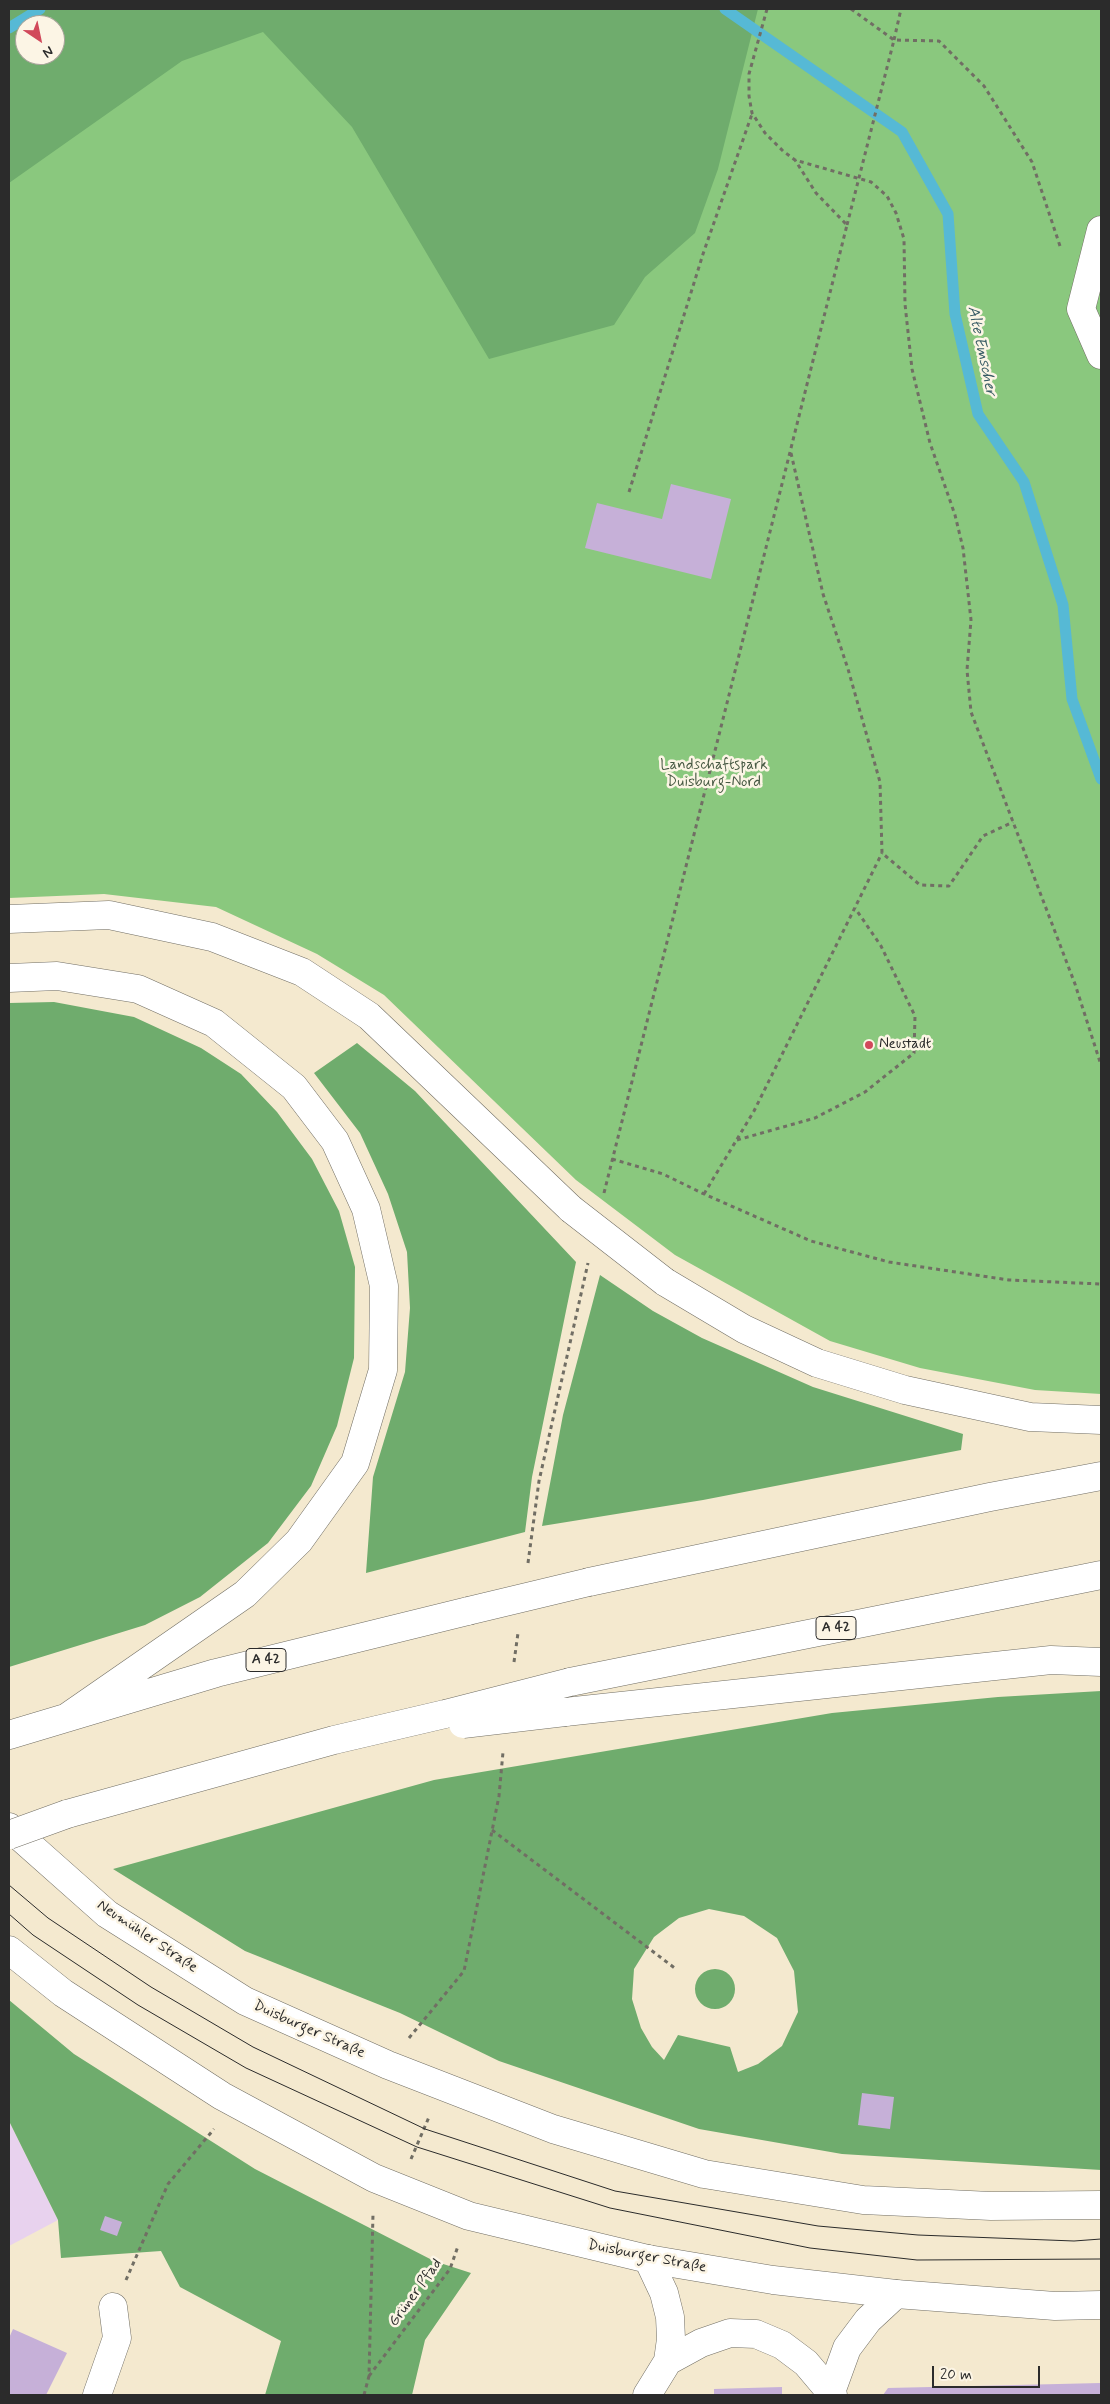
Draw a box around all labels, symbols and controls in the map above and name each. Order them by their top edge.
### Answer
north arrow [15,15,65,65]
text: N [39,42,57,62]
water label: Alte Emscher [962,304,1000,398]
park label: Landschaftspark Duisburg-Nord [660,757,768,792]
place label: Neustadt [879,1036,931,1054]
marker: Neustadt [863,1039,875,1051]
road number: A 42 [816,1616,856,1640]
road number: A 42 [246,1648,286,1672]
street label: Neumühler Straße [93,1897,201,1977]
street label: Duisburger Straße [250,1997,368,2063]
street label: Duisburger Straße [586,2237,708,2277]
street label: Grüner Pfad [385,2256,447,2330]
scale bar [935,2356,1042,2388]
text: 20 m [940,2365,972,2385]

